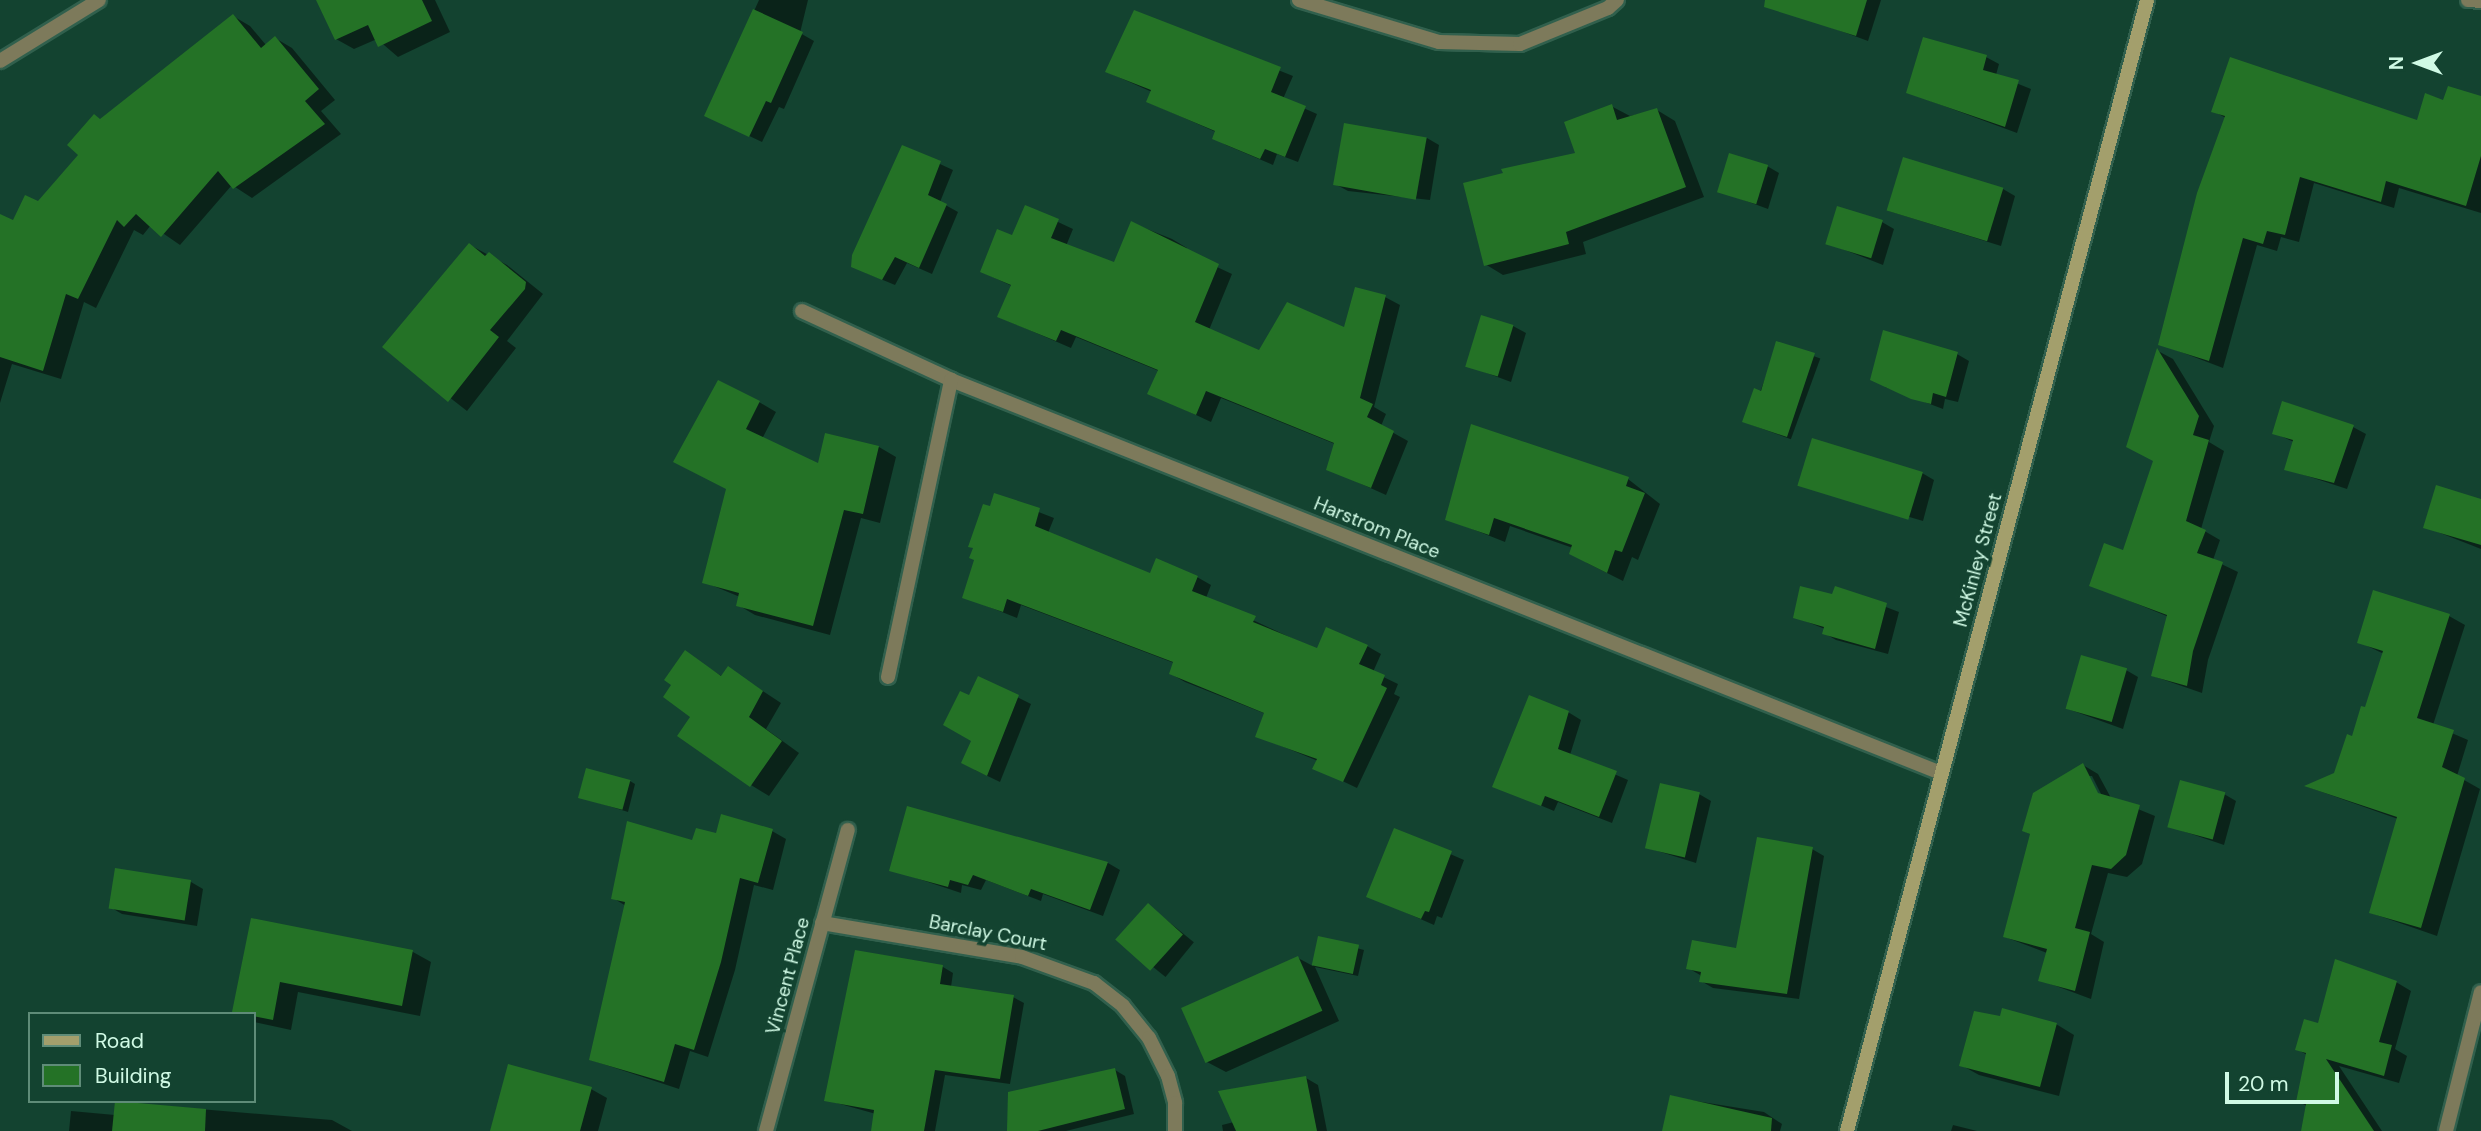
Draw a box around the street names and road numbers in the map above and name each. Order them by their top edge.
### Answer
street label: McKinley Street [1949,491,2007,629]
street label: Harstrom Place [1311,492,1443,564]
street label: Barclay Court [927,910,1049,956]
street label: Vincent Place [761,915,815,1037]

